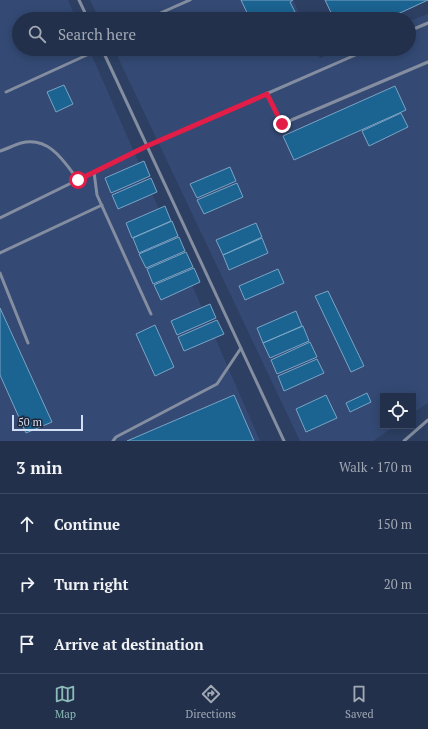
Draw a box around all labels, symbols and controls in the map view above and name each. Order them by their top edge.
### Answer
search box [12,12,416,56]
icon: search [26,23,48,45]
text: Search here [58,24,136,44]
route end [273,115,291,133]
route start [69,171,87,189]
map controls [380,393,416,429]
button: locate [380,393,416,429]
scale bar [12,413,83,432]
text: 50 m [18,415,42,429]
text: 3 min [16,456,63,479]
text: Walk · 170 m [339,458,412,476]
icon: ahead [16,513,38,535]
text: Continue [54,514,120,534]
text: 150 m [377,515,412,533]
icon: right [16,573,38,595]
text: Turn right [54,574,129,594]
text: 20 m [384,575,412,593]
icon: arrive [16,633,38,655]
text: Arrive at destination [54,634,204,654]
tab: Map [54,683,76,721]
tab: Directions [185,683,236,721]
tab: Saved [345,683,374,721]

